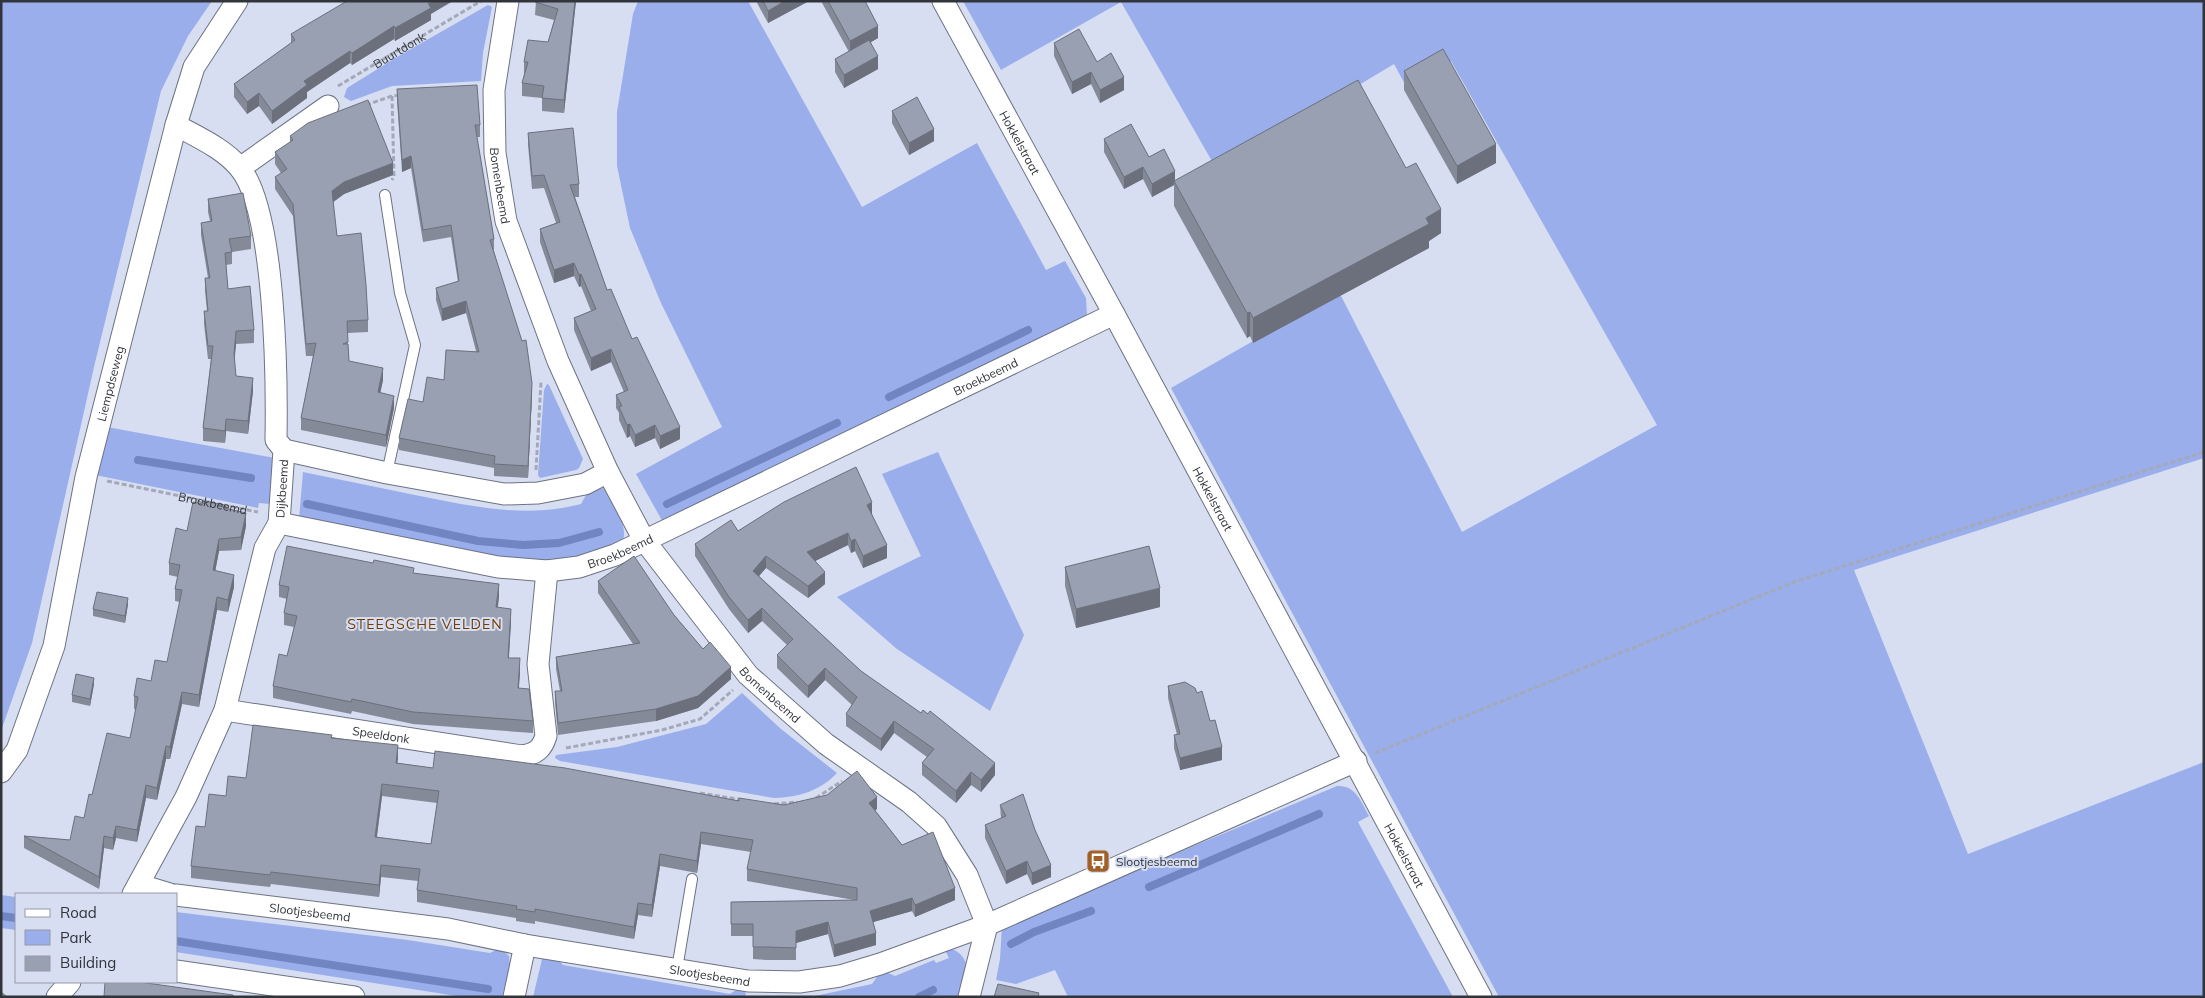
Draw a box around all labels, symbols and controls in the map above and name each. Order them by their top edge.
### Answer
street label: Buurtdonk [370,28,429,71]
street label: Hokkelstraat [997,108,1044,177]
street label: Bomenbeemd [487,147,514,225]
street label: Liempdseweg [93,344,127,423]
street label: Broekbeemd [951,354,1020,398]
street label: Dijkbeemd [272,459,291,518]
street label: Hokkelstraat [1190,464,1236,533]
street label: Broekbeemd [177,488,249,517]
street label: Broekbeemd [585,530,655,571]
district label: STEEGSCHE VELDEN [347,615,503,633]
street label: Bomenbeemd [737,663,804,726]
street label: Speeldonk [351,722,412,746]
street label: Hokkelstraat [1381,820,1428,890]
bus stop icon: Slootjesbeemd [1085,848,1111,874]
place label: Slootjesbeemd [1116,854,1198,869]
legend [15,893,178,983]
street label: Slootjesbeemd [269,899,351,924]
text: Road [60,903,97,922]
text: Park [60,928,92,947]
text: Building [60,953,116,972]
street label: Slootjesbeemd [668,961,751,989]

